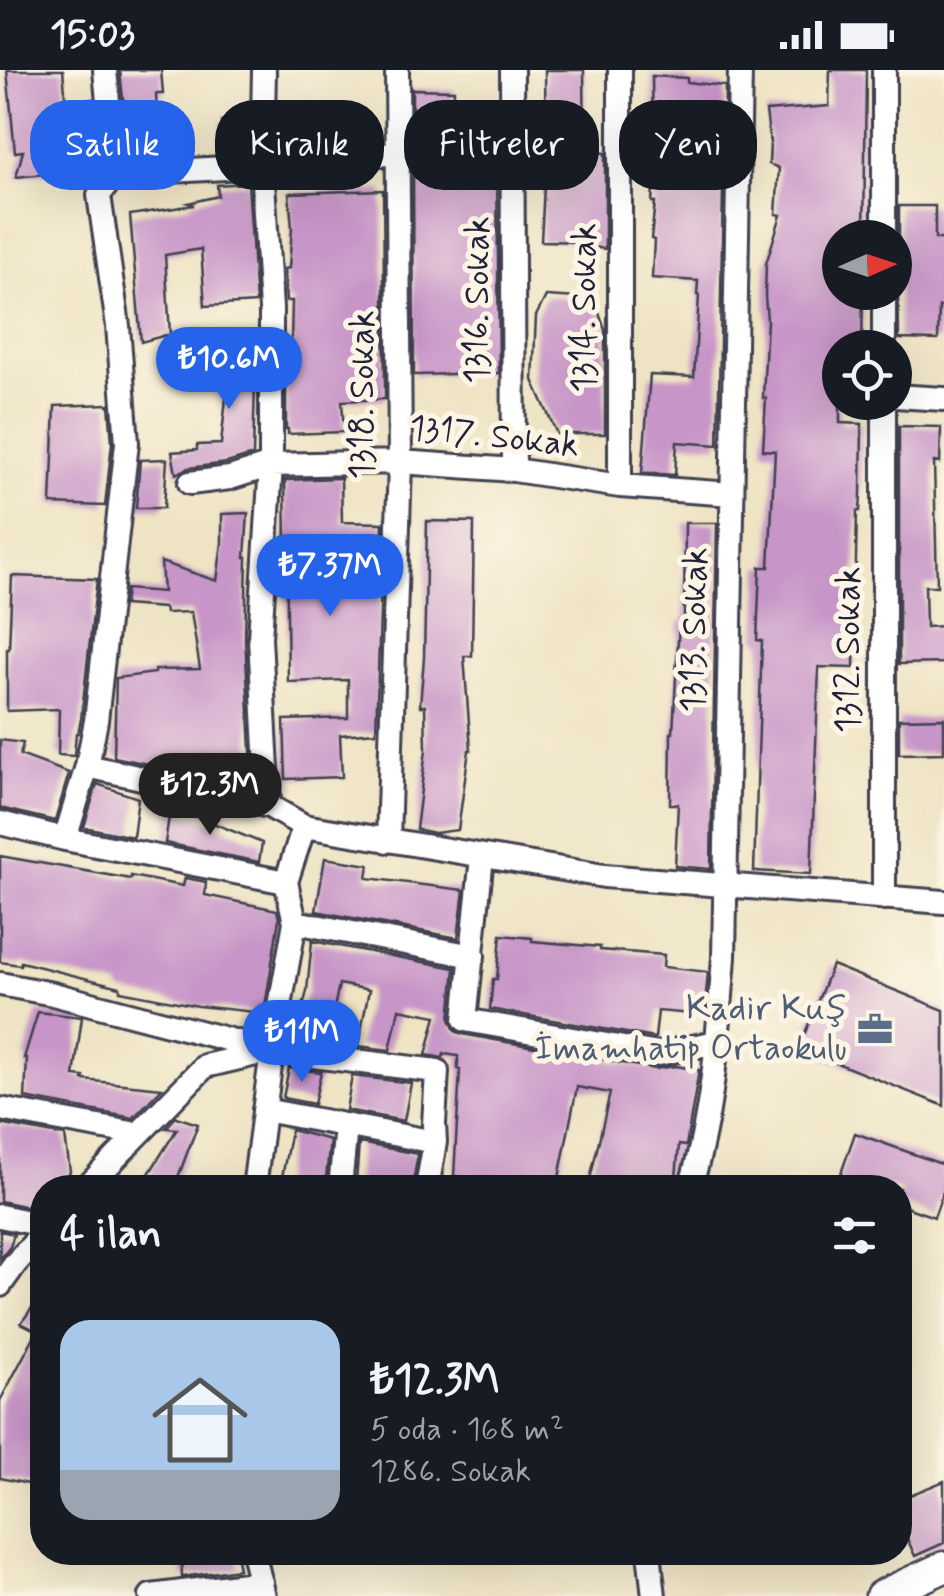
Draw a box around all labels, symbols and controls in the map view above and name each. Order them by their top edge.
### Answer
text: 15:03 [50,11,135,60]
chip: Satılık [30,100,195,190]
chip: Kiralık [215,100,384,190]
chip: Filtreler [404,100,599,190]
chip: Yeni [619,100,757,190]
street label: 1316. Sokak [455,216,501,384]
north arrow [822,220,912,310]
map controls [822,220,912,420]
street label: 1314. Sokak [562,223,608,393]
street label: 1318. Sokak [340,310,386,480]
pin: ₺10.6M [148,327,310,412]
button: locate [822,330,912,420]
text: ₺10.6M [178,338,280,380]
street label: 1317. Sokak [407,405,581,469]
pin: ₺7.37M [249,534,411,619]
text: ₺7.37M [278,545,382,587]
street label: 1313. Sokak [671,547,719,713]
street label: 1312. Sokak [826,567,872,733]
pin: ₺12.3M [129,753,291,838]
text: ₺12.3M [161,764,259,806]
place label: Kadir Kuş İmamhatip Ortaokulu [535,986,847,1072]
pin: ₺11M [243,1000,361,1085]
office icon: Kadir Kuş İmamhatip Ortaokulu [856,1010,894,1048]
text: ₺11M [265,1011,339,1053]
text: 4 ilan [60,1208,162,1263]
icon: filters [827,1208,882,1263]
text: ₺12.3M [370,1354,500,1409]
icon: home [140,1360,260,1480]
text: 5 oda · 168 m² [370,1409,564,1451]
text: 1286. Sokak [370,1451,531,1493]

